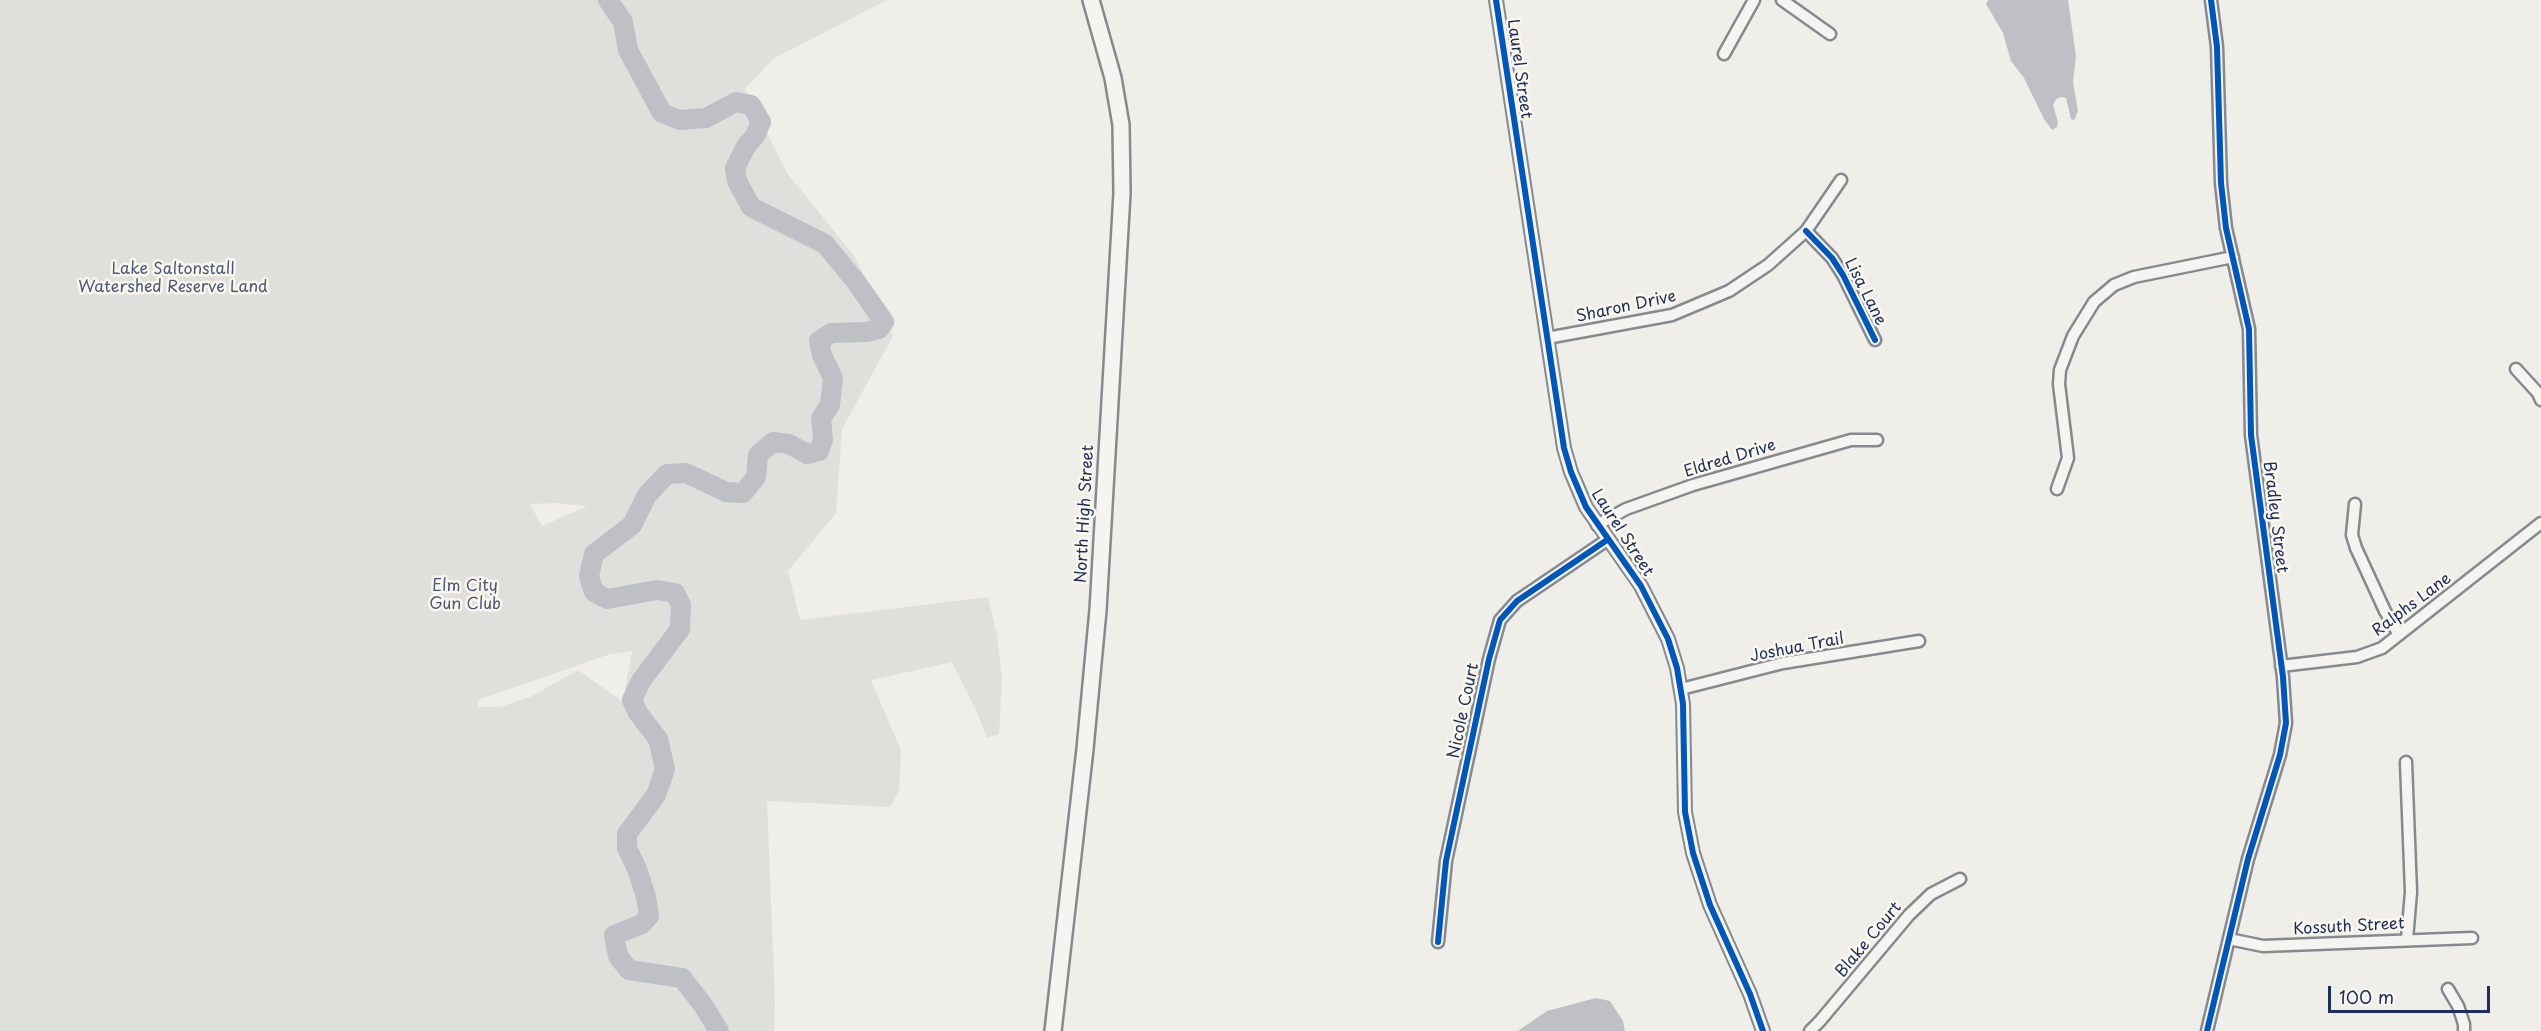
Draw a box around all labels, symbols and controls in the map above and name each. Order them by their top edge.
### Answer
street label: Laurel Street [1503,18,1535,120]
street label: Lisa Lane [1840,255,1890,329]
park label: Lake Saltonstall Watershed Reserve Land [78,260,268,298]
street label: Sharon Drive [1574,287,1678,327]
street label: Eldred Drive [1682,436,1778,482]
street label: North High Street [1072,444,1098,584]
street label: Bradley Street [2259,460,2291,574]
street label: Laurel Street [1587,486,1657,580]
street label: Ralphs Lane [2369,569,2455,641]
park label: Elm City Gun Club [429,577,501,615]
street label: Joshua Trail [1748,629,1846,667]
street label: Nicole Court [1444,661,1484,761]
street label: Blake Court [1832,898,1906,982]
street label: Kossuth Street [2293,914,2405,940]
scale bar [2331,974,2493,1012]
text: 100 m [2339,983,2394,1010]

